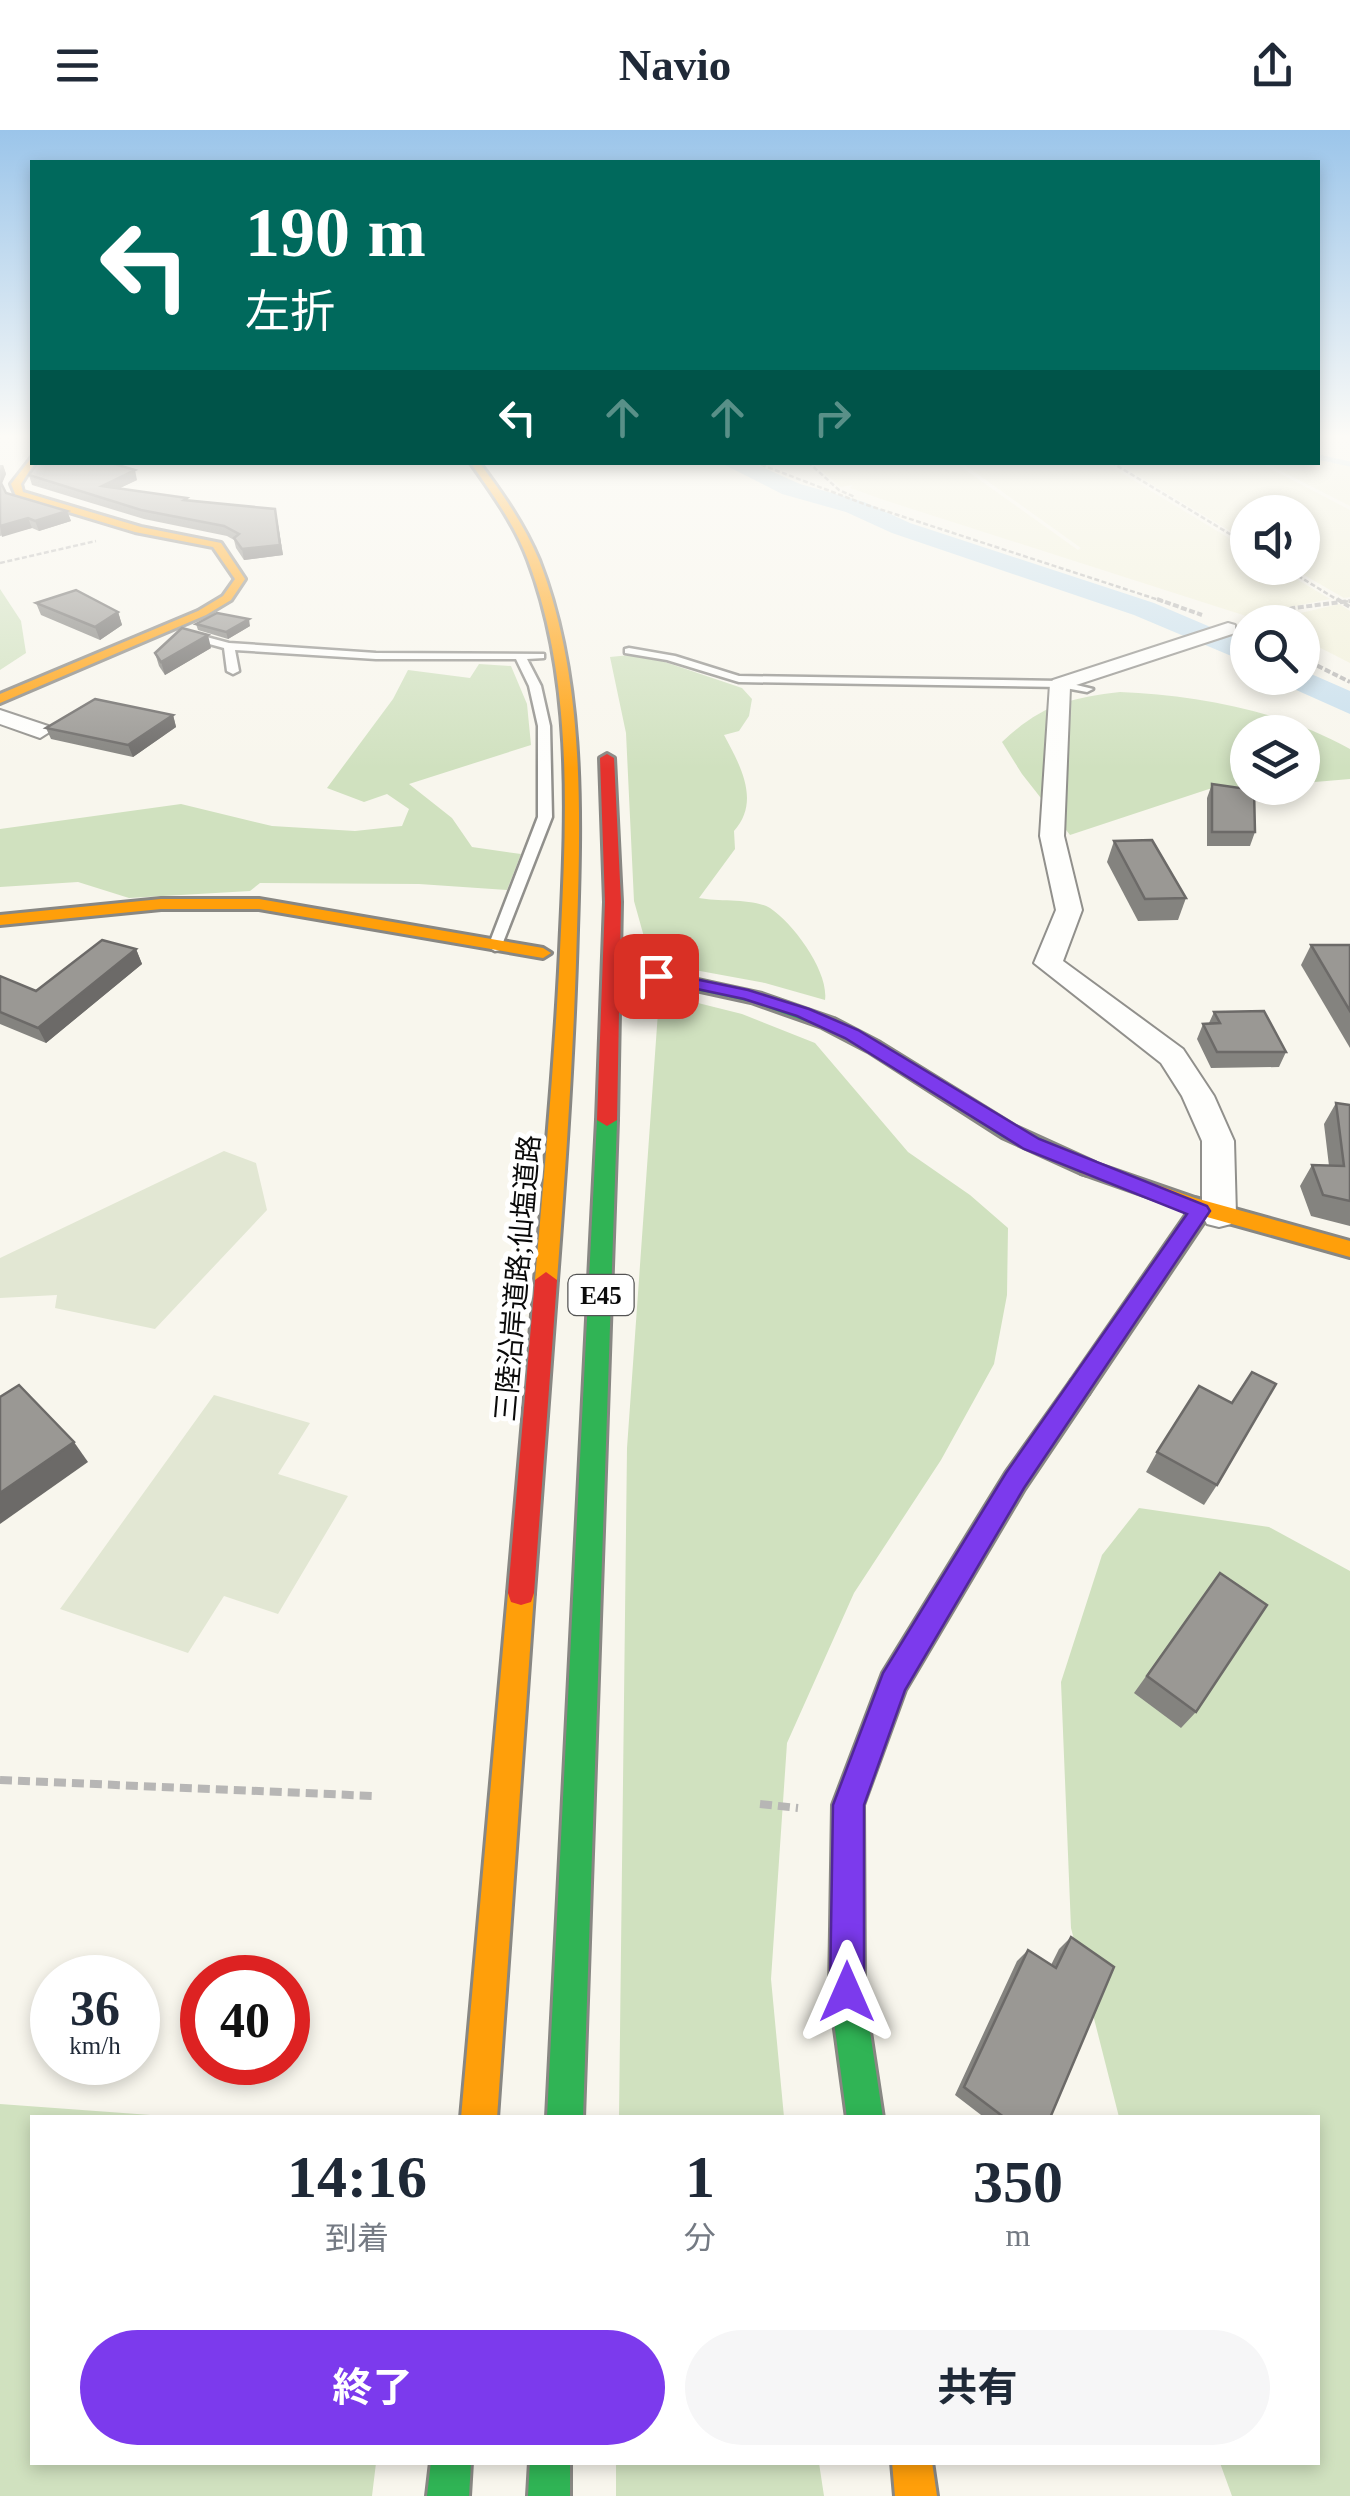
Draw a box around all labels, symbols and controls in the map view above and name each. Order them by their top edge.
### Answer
icon: menu [50,38,105,93]
icon: share [1245,38,1300,93]
text: Navio [619,40,731,90]
text: 190 m [245,194,426,271]
icon: left [80,200,210,330]
text: 左折 [245,287,335,337]
icon: left [490,390,545,445]
icon: ahead [595,390,650,445]
icon: ahead [700,390,755,445]
icon: right [805,390,860,445]
map controls [1230,495,1320,805]
button: sound [1230,495,1320,585]
button: search [1230,605,1320,695]
button: layers [1230,715,1320,805]
pin [614,934,699,1019]
icon: arrive [629,949,684,1004]
street label: 三陸沿岸道路;仙塩道路 [490,1133,545,1423]
road number: E45 [568,1275,634,1315]
position arrow [795,1940,899,2044]
speed limit sign: 40 [180,1955,310,2085]
text: 36 [70,1980,120,2036]
text: km/h [69,2032,121,2059]
text: 14:16 [287,2144,427,2210]
text: 1 [685,2144,715,2210]
text: 350 [973,2149,1063,2215]
text: m [1006,2217,1030,2253]
text: 到着 [325,2220,389,2256]
text: 分 [684,2220,716,2256]
button: 終了 [80,2330,665,2445]
button: 共有 [685,2330,1270,2445]

